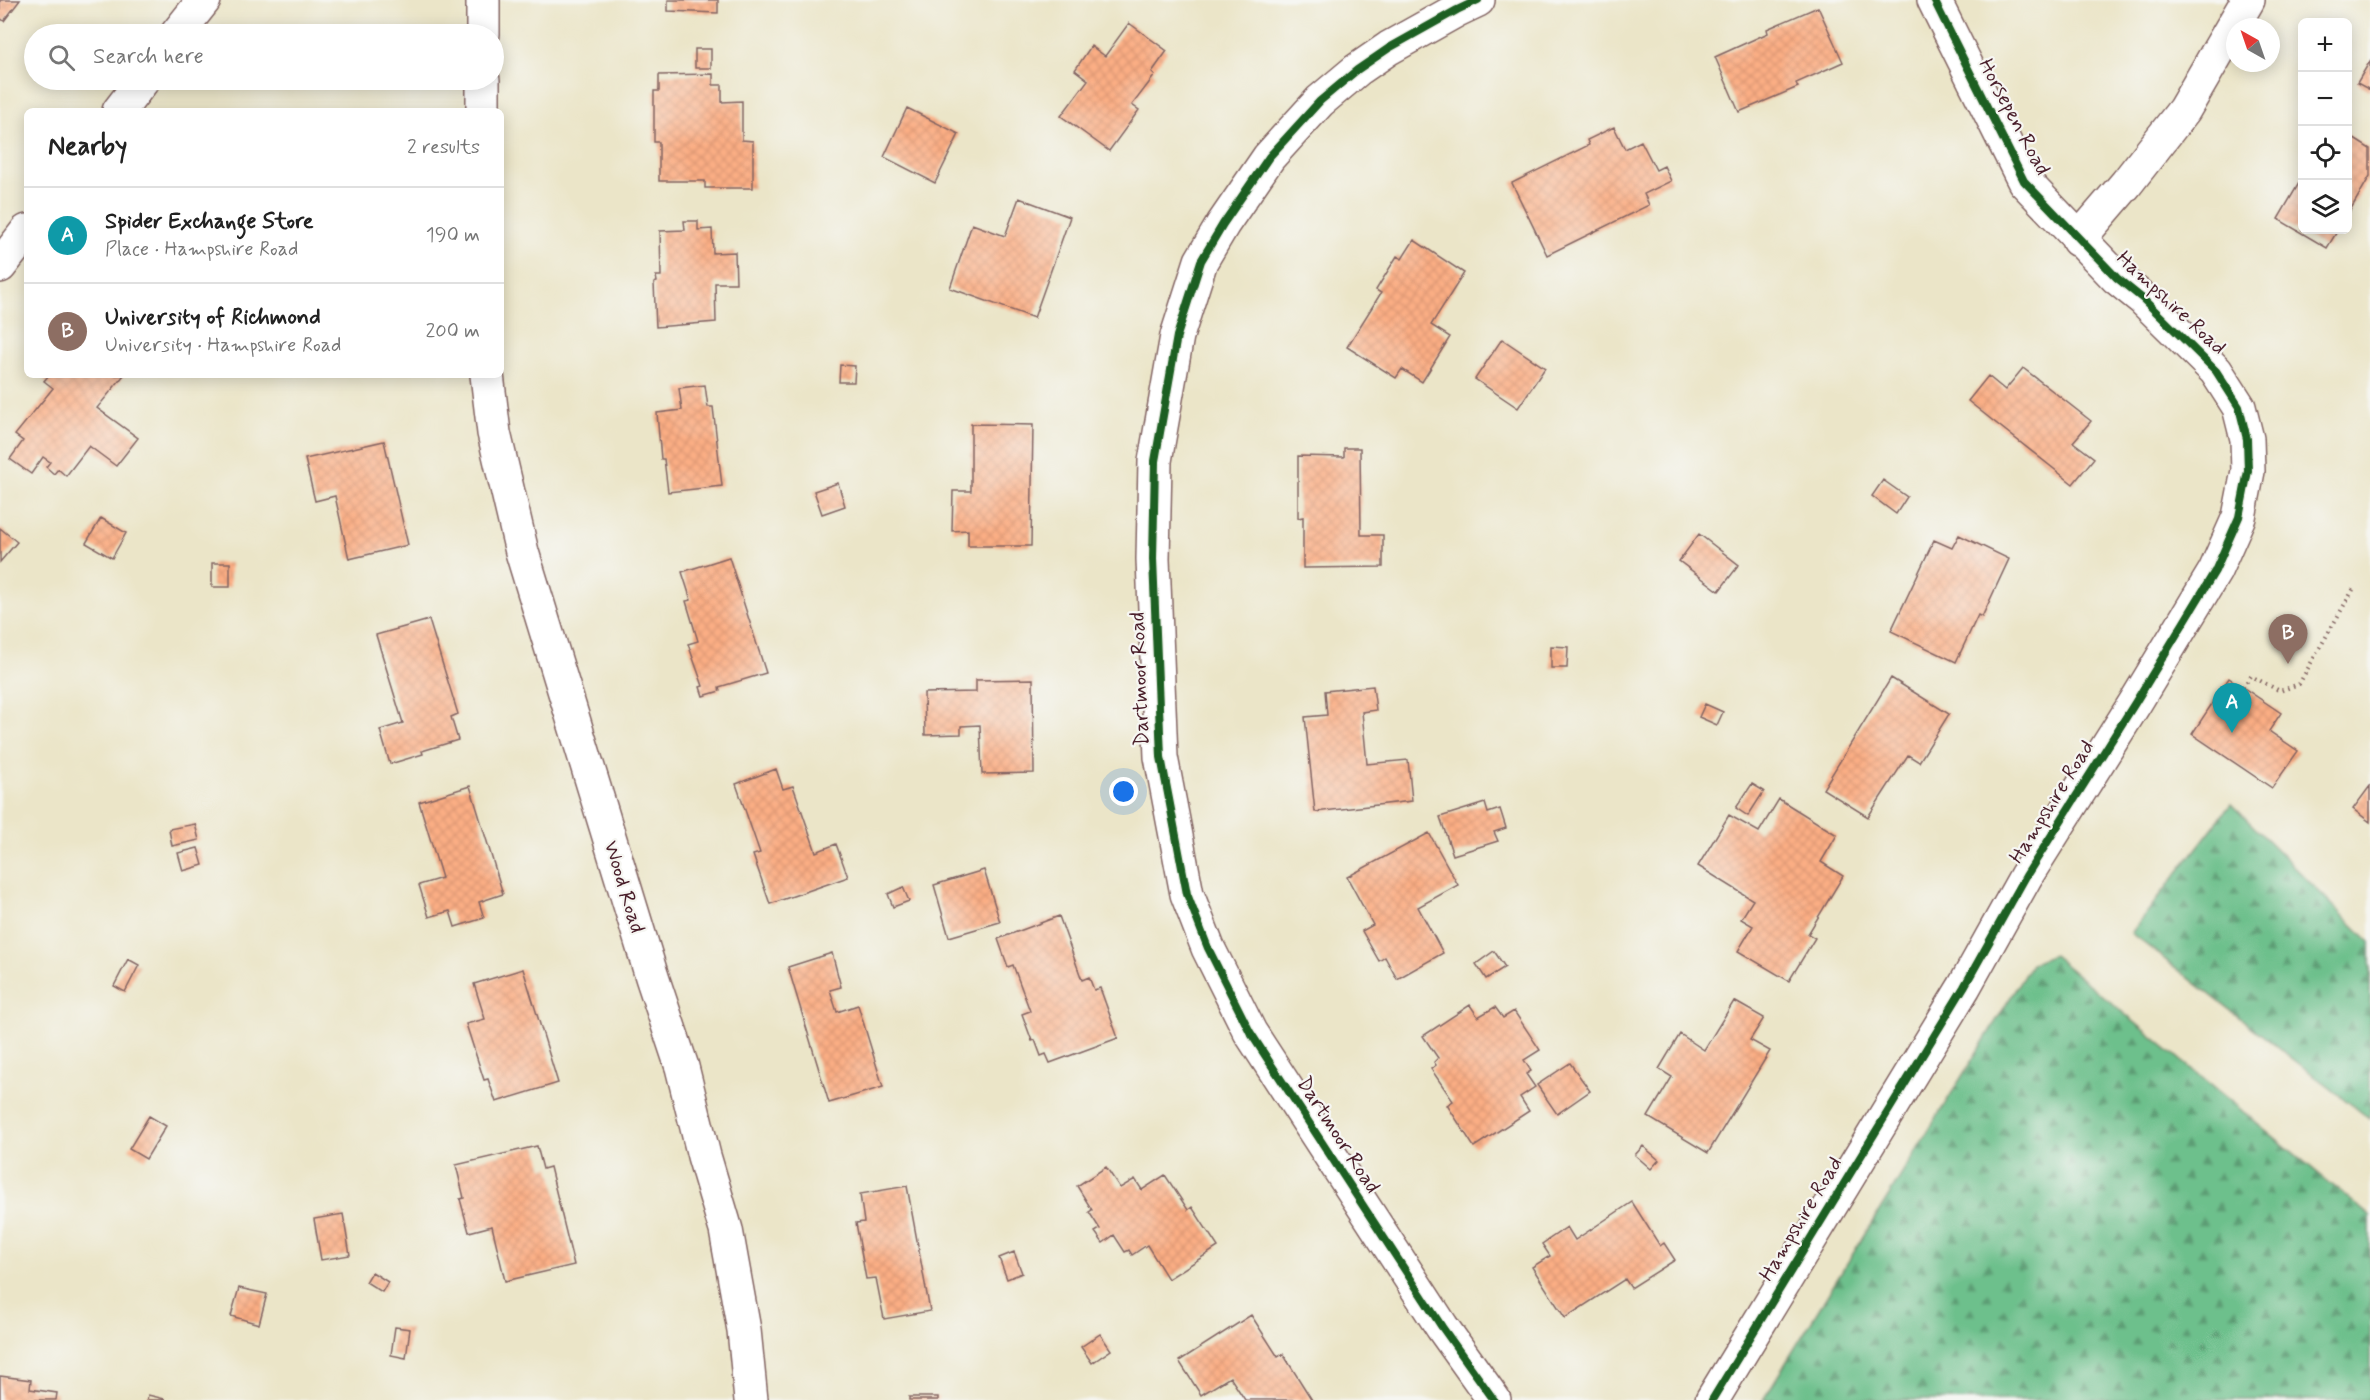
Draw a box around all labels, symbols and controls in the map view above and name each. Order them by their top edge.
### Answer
north arrow [2226,18,2280,72]
map controls [2298,18,2352,234]
button: + [2298,18,2352,72]
search box [24,24,504,90]
icon: search [45,41,78,74]
text: Search here [93,43,204,71]
street label: Horsepen Road [1972,54,2056,180]
button: − [2298,72,2352,126]
button: locate [2298,126,2352,180]
text: Nearby [48,130,127,164]
text: 2 results [407,134,480,161]
button: layers [2298,180,2352,234]
text: Spider Exchange Store [105,208,314,236]
text: A [61,222,74,249]
text: 190 m [426,222,480,249]
text: Place · Hampshire Road [105,236,298,263]
street label: Hampshire Road [2110,245,2232,361]
text: University of Richmond [105,304,321,332]
text: B [61,318,74,345]
text: 200 m [425,318,480,345]
text: University · Hampshire Road [105,332,341,359]
street label: Dartmoor Road [1124,611,1156,747]
pin: B [2268,614,2308,664]
pin: A [2212,684,2252,733]
street label: Hampshire Road [2003,735,2101,869]
your location [1109,777,1138,806]
street label: Wood Road [597,837,651,937]
street label: Dartmoor Road [1290,1071,1386,1199]
street label: Hampshire Road [1753,1151,1849,1287]

